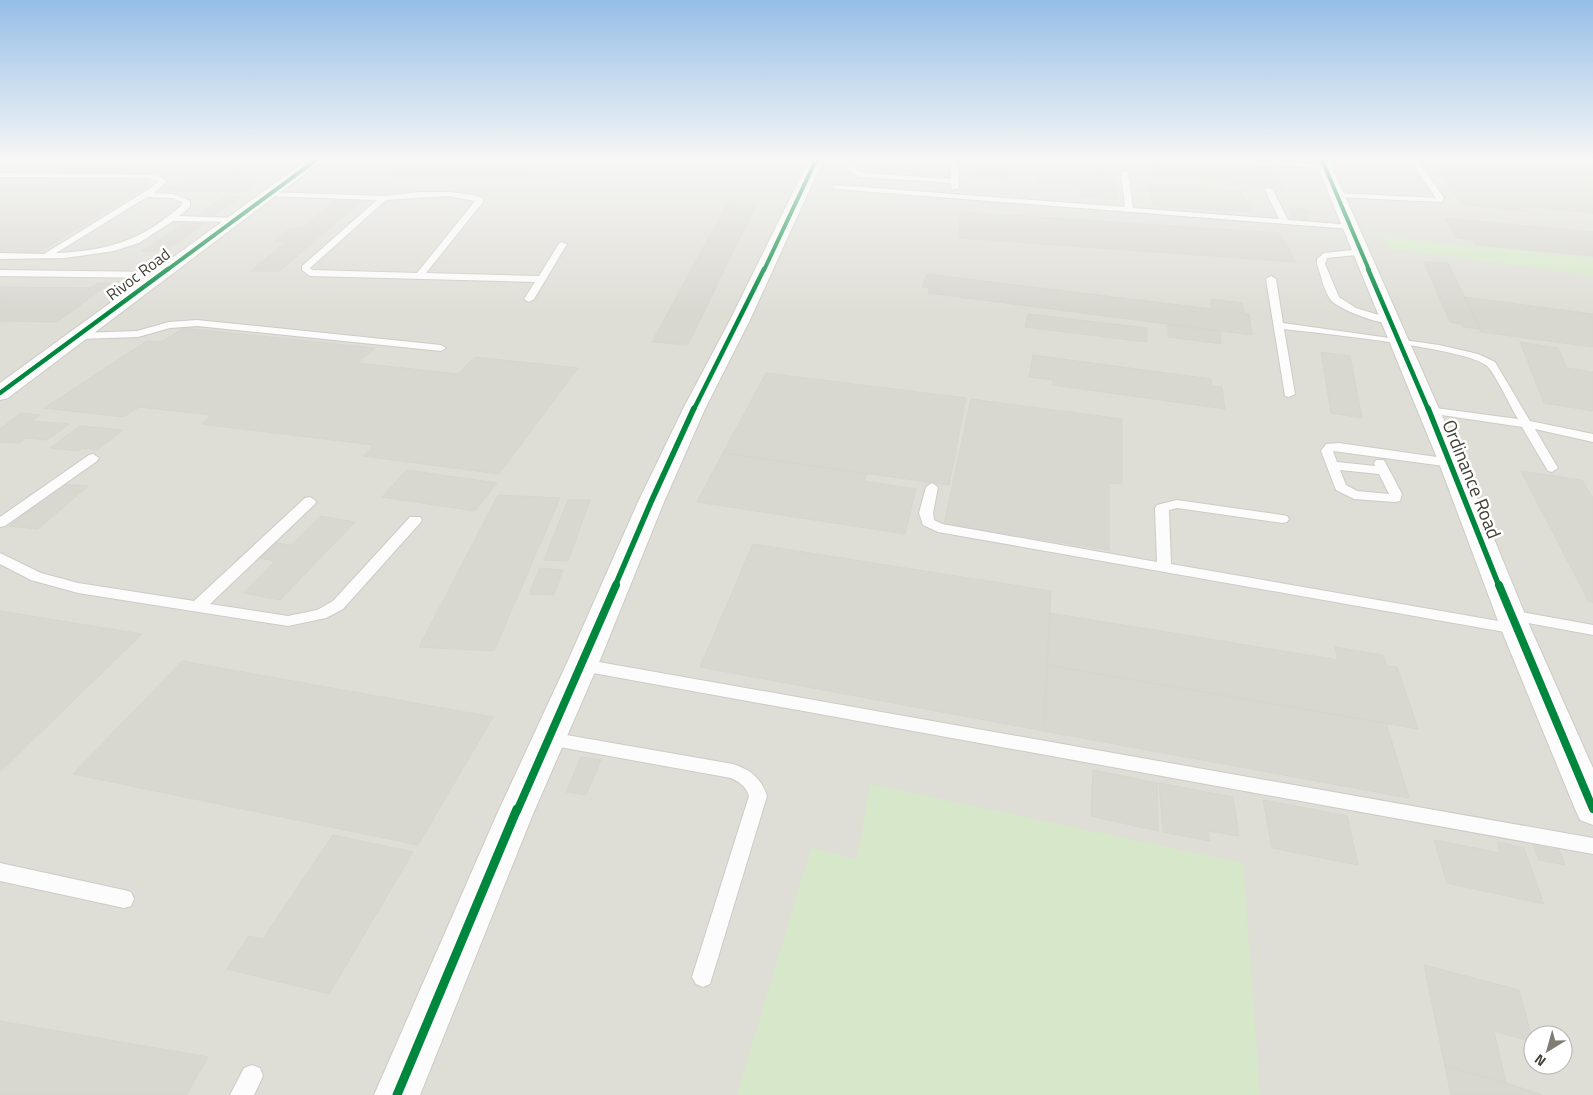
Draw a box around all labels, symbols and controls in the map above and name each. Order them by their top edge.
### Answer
street label: Rivoc Road [101,242,175,306]
street label: Ordinance Road [1435,415,1510,543]
north arrow [1523,1025,1573,1075]
text: N [1530,1049,1550,1072]

